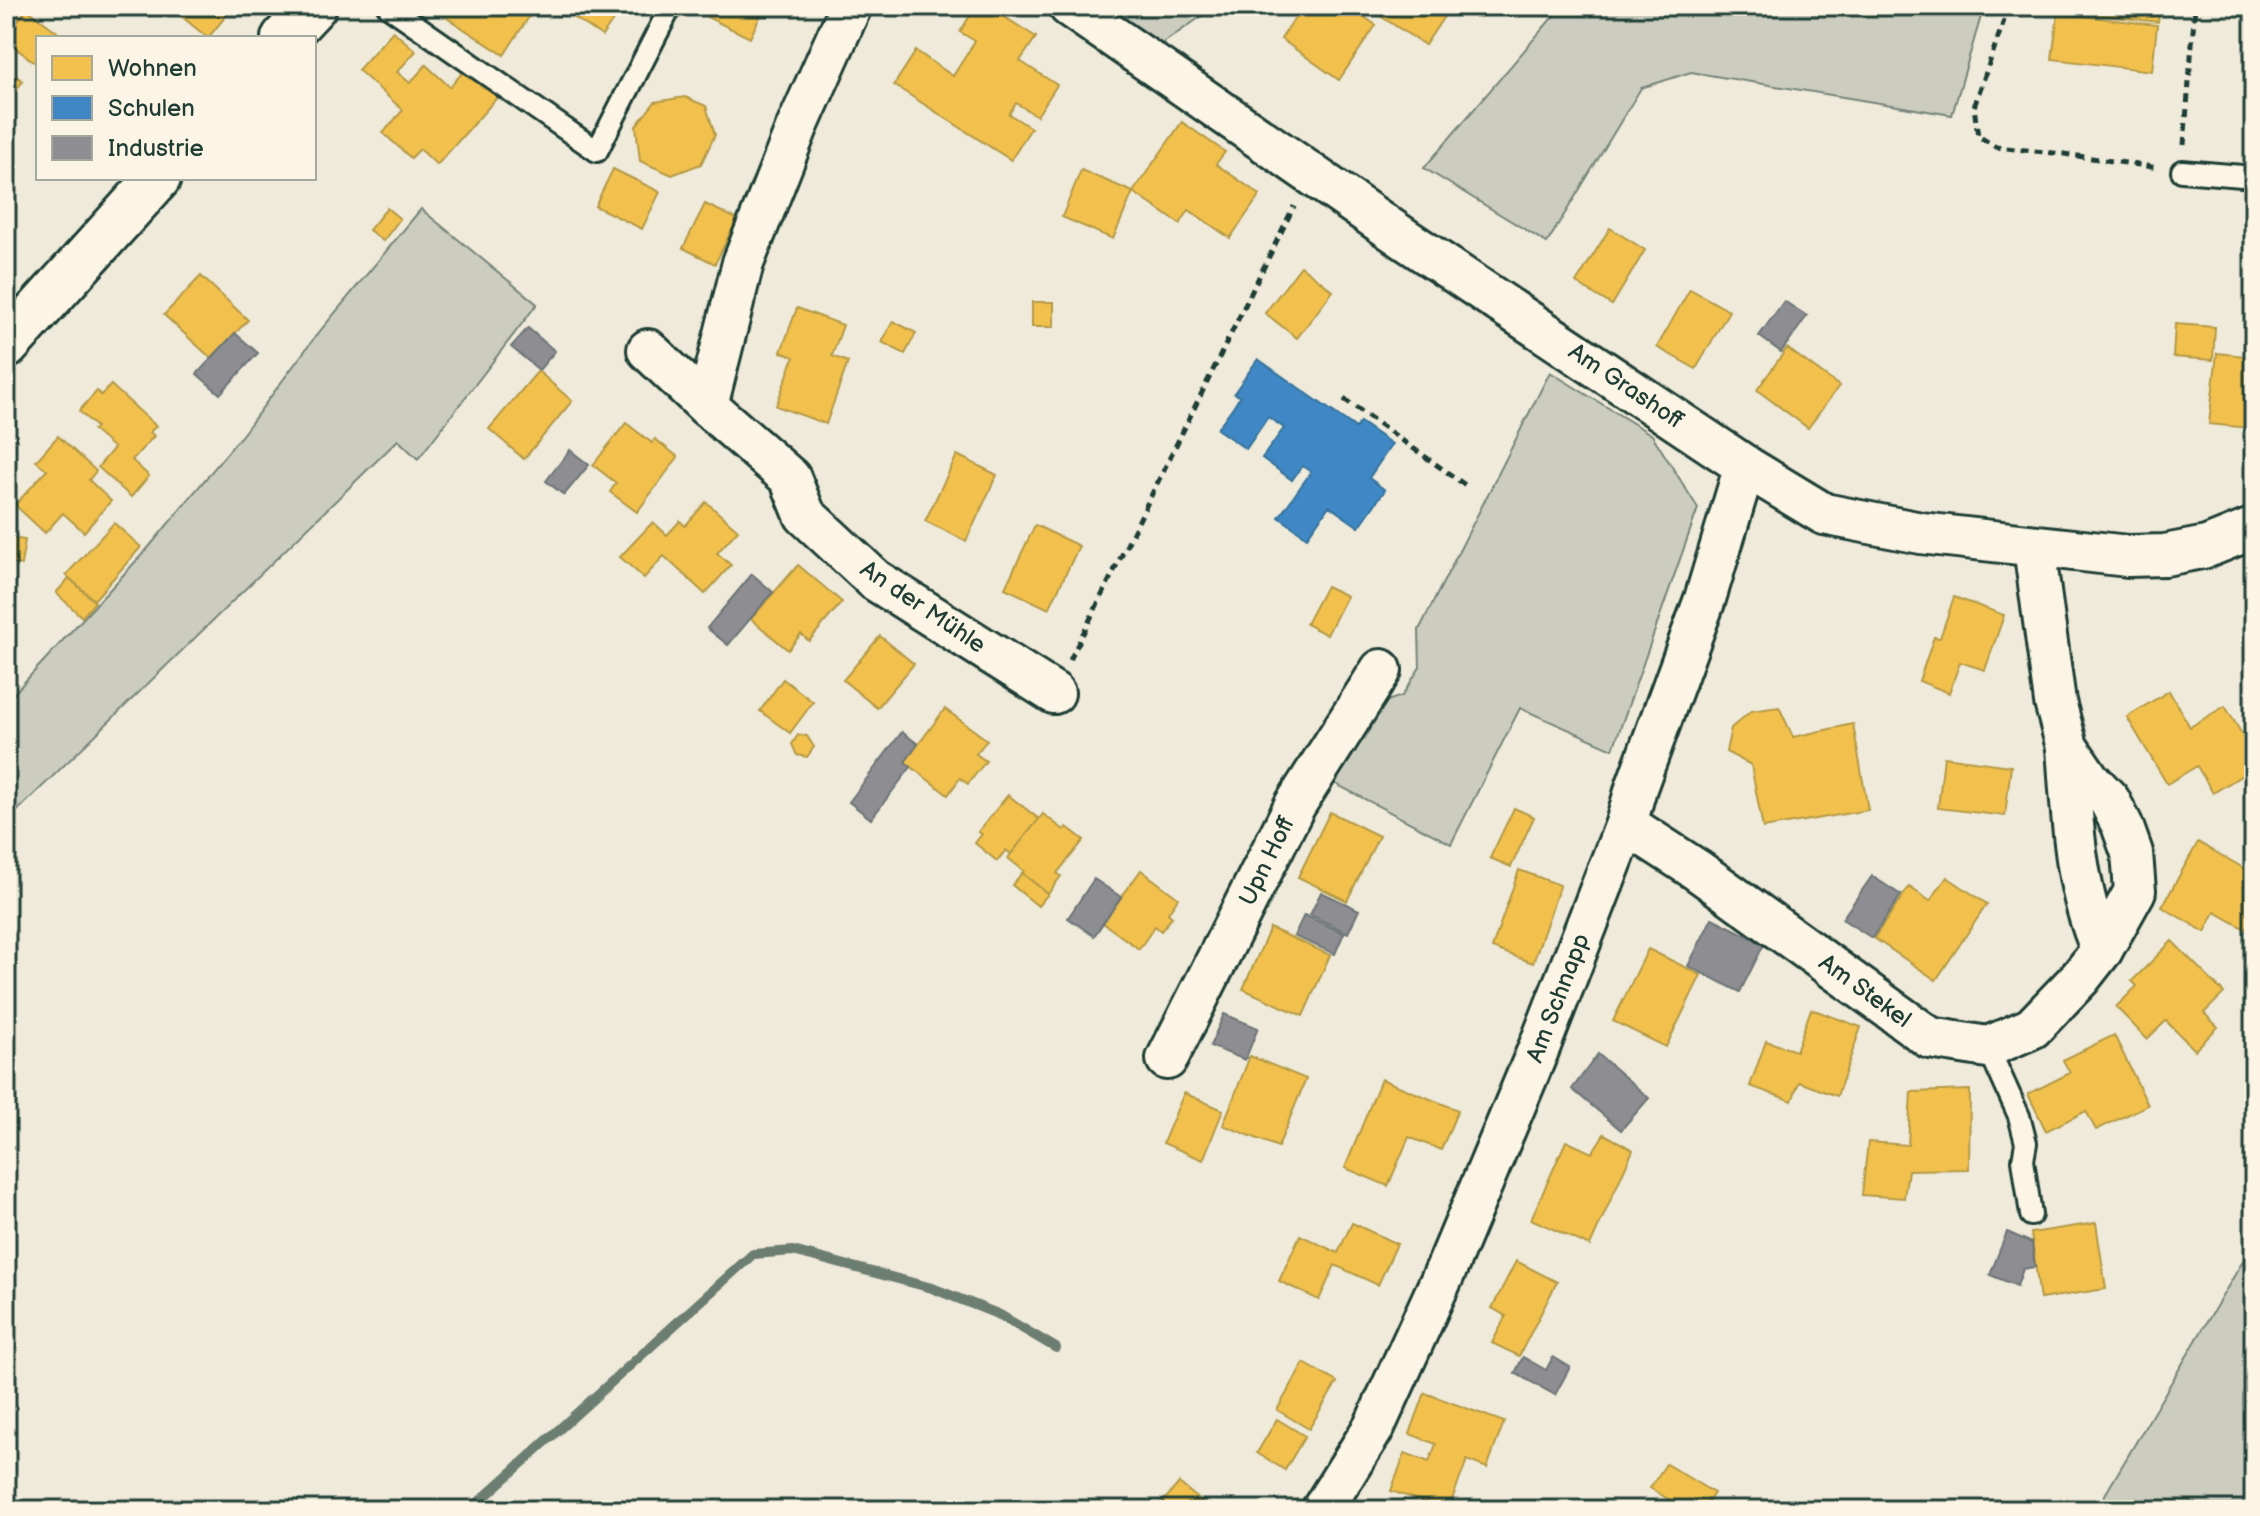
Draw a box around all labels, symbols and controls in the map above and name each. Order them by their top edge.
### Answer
legend [36,36,316,180]
text: Wohnen [108,54,197,83]
text: Schulen [108,94,195,123]
text: Industrie [108,134,204,163]
street label: Am Grashoff [1563,337,1689,435]
street label: An der Mühle [855,555,991,659]
street label: Upn Hoff [1233,812,1301,910]
street label: Am Schnapp [1520,929,1596,1067]
street label: Am Stekel [1813,948,1917,1034]

